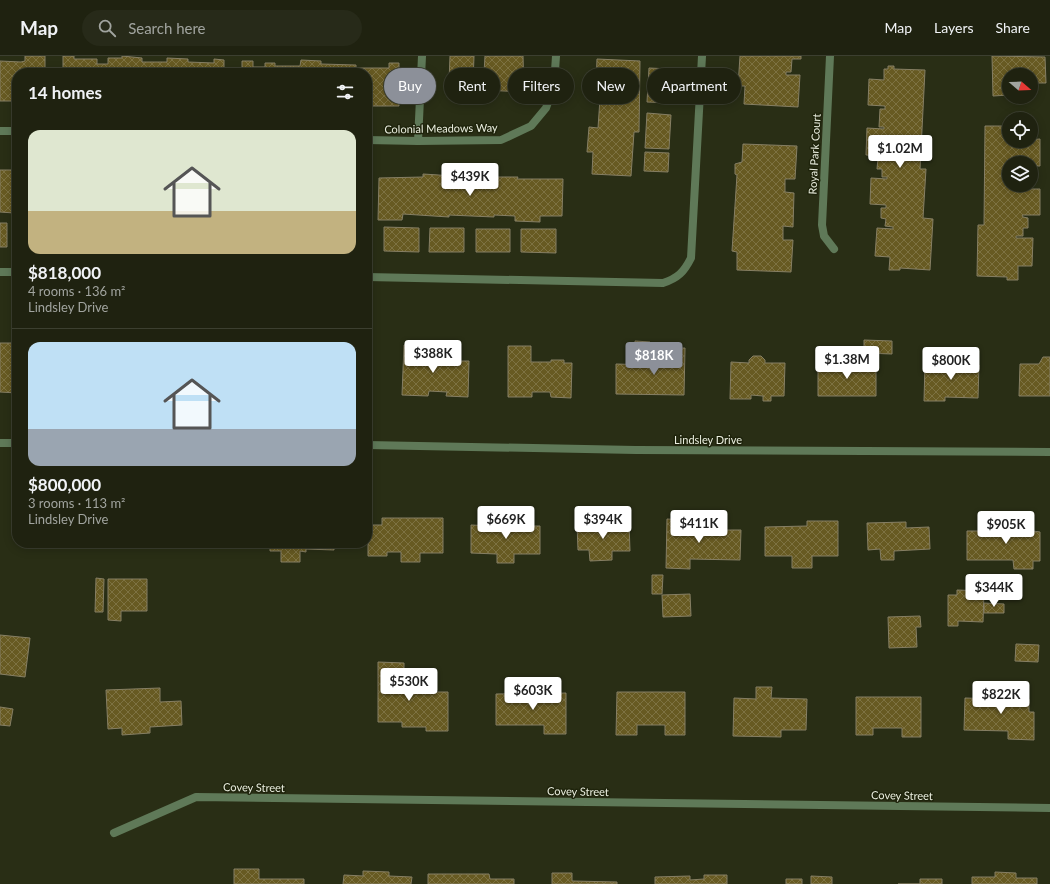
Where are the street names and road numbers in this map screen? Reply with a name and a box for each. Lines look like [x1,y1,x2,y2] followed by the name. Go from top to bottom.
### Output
[805,113,823,195] street label: Royal Park Court
[384,121,498,135] street label: Colonial Meadows Way
[674,433,742,446] street label: Lindsley Drive
[223,780,285,794] street label: Covey Street
[547,784,609,798] street label: Covey Street
[871,788,933,802] street label: Covey Street

